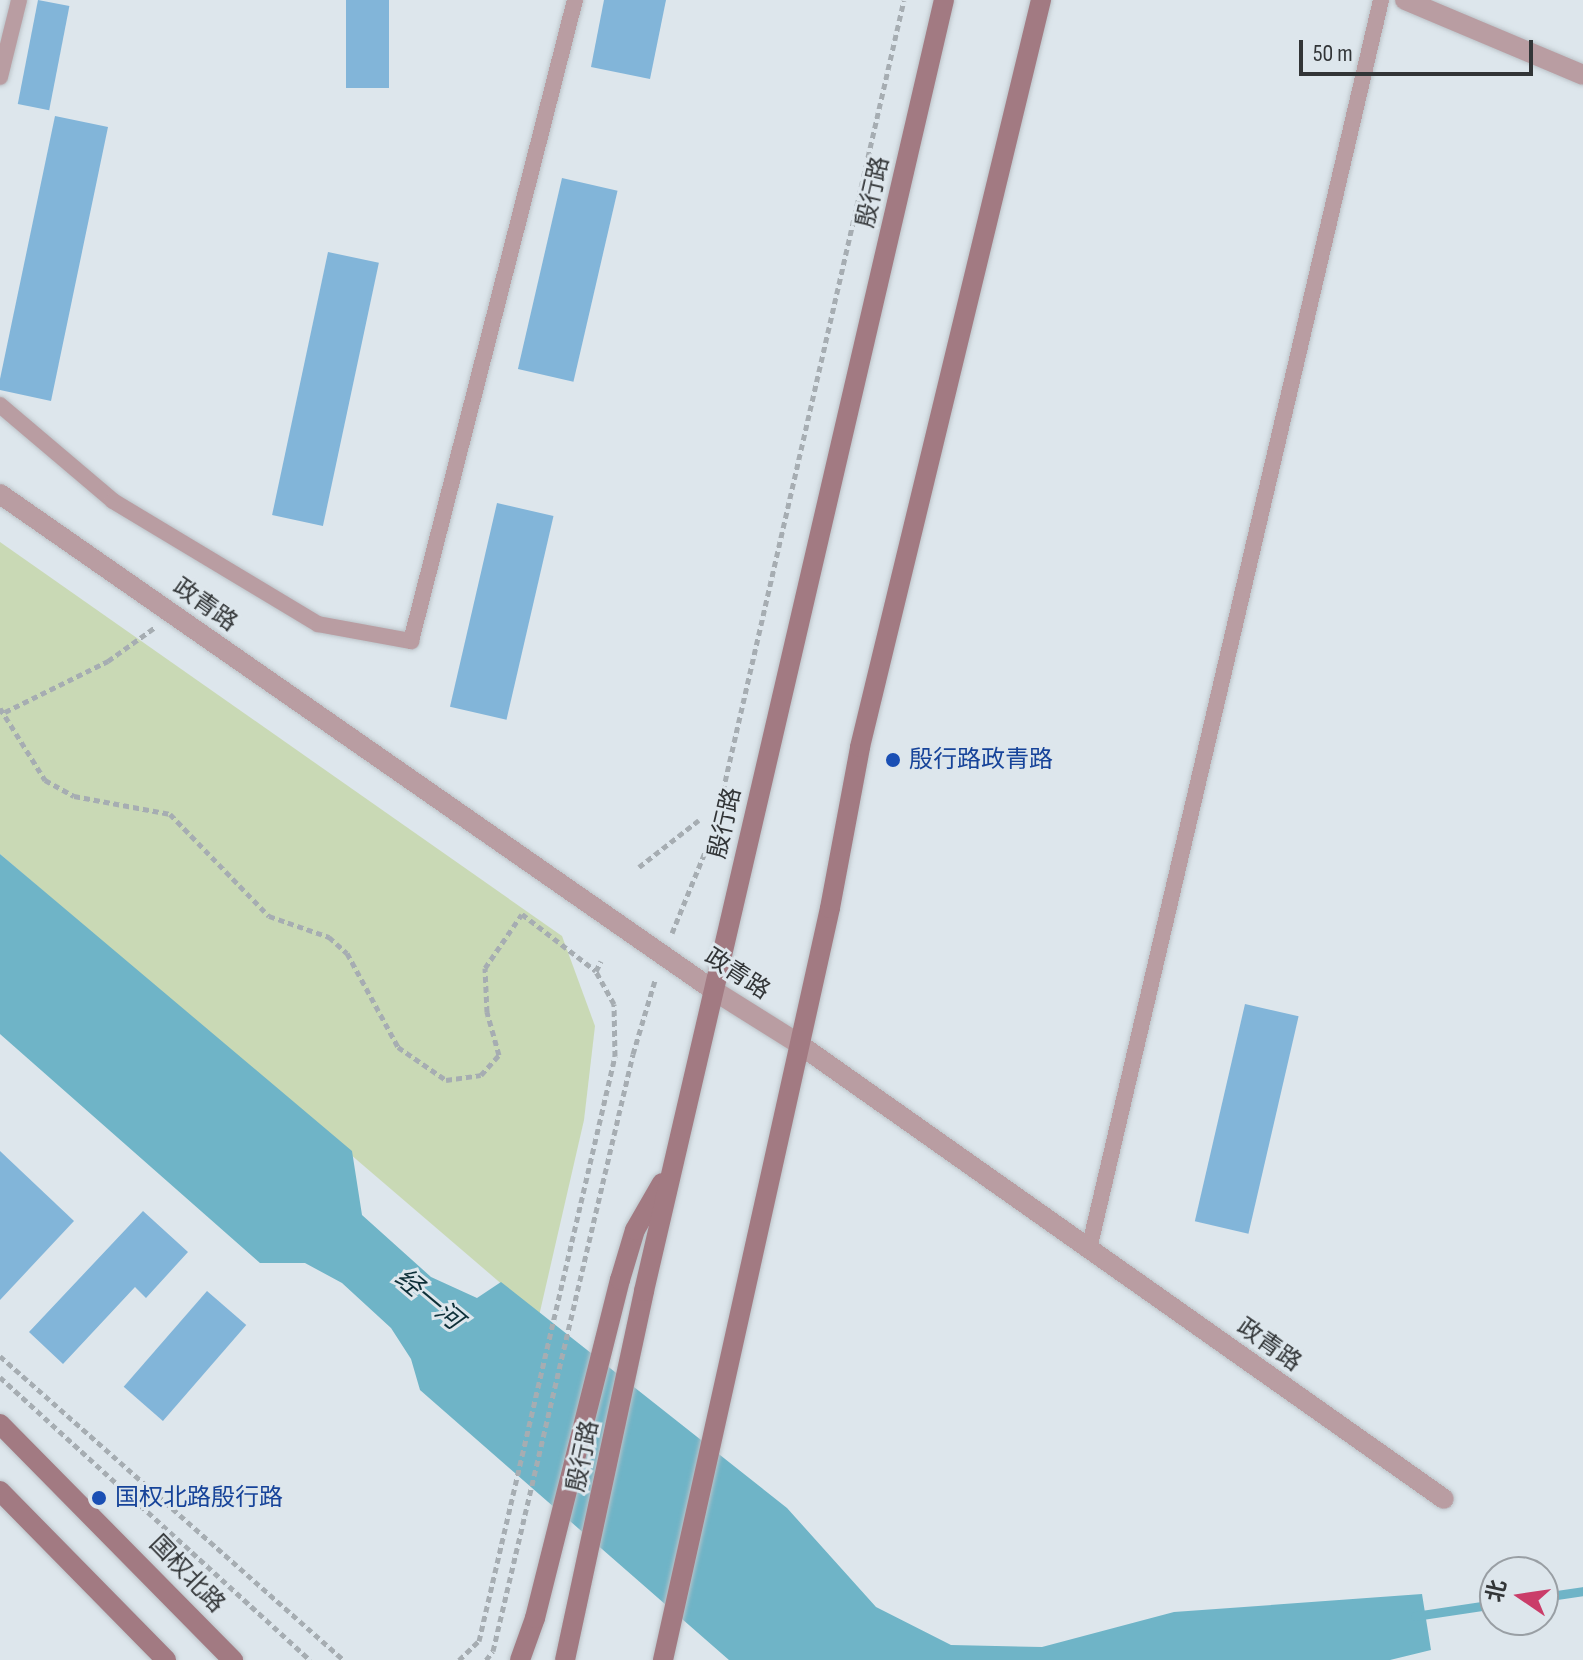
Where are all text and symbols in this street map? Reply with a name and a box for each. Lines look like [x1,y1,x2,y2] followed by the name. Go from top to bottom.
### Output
[1303,24,1537,74] scale bar
[1313,39,1353,68] text: 50 m
[851,154,895,230] street label: 殷行路
[167,573,243,637] street label: 政青路
[909,746,1053,774] place label: 殷行路政青路
[884,751,902,769] marker: 殷行路政青路
[703,785,747,861] street label: 殷行路
[699,942,775,1006] street label: 政青路
[388,1263,468,1337] water label: 经一河
[1231,1313,1307,1377] street label: 政青路
[561,1418,605,1494] street label: 殷行路
[115,1484,283,1512] place label: 国权北路殷行路
[90,1489,108,1507] marker: 国权北路殷行路
[143,1529,231,1619] street label: 国权北路
[1479,1556,1559,1636] north arrow
[1481,1577,1513,1605] text: 北

